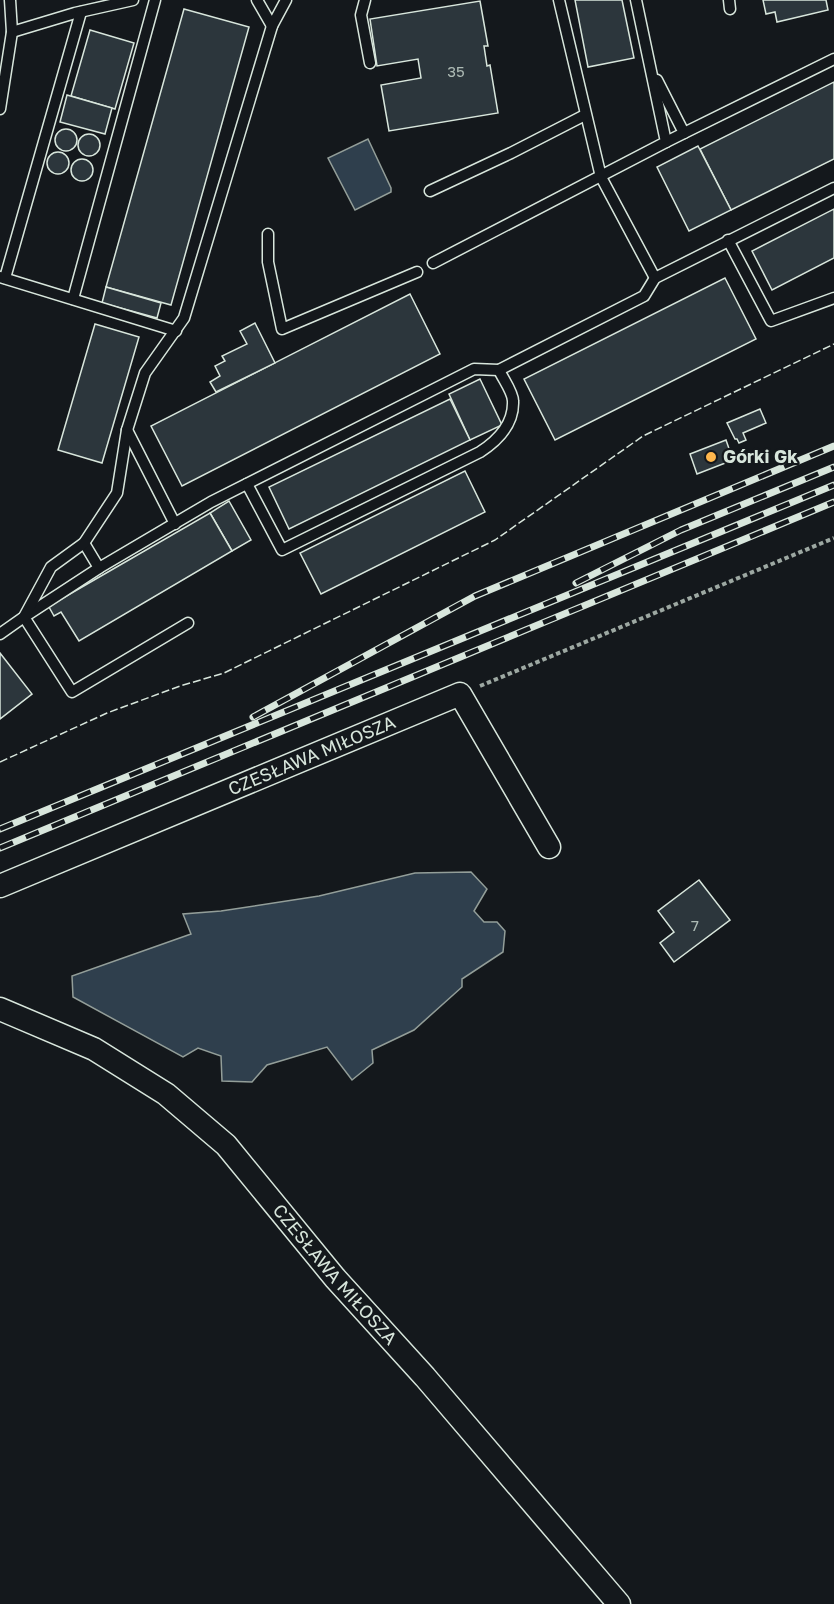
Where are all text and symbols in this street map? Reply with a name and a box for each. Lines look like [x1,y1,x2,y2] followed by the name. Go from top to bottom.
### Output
[447,62,465,80] house number: 35
[723,445,798,467] place label: Górki Gk
[704,450,718,464] marker: Górki Gk
[225,710,398,800] street label: CZESŁAWA MIŁOSZA
[691,916,699,934] house number: 7
[269,1199,402,1349] street label: CZESŁAWA MIŁOSZA

